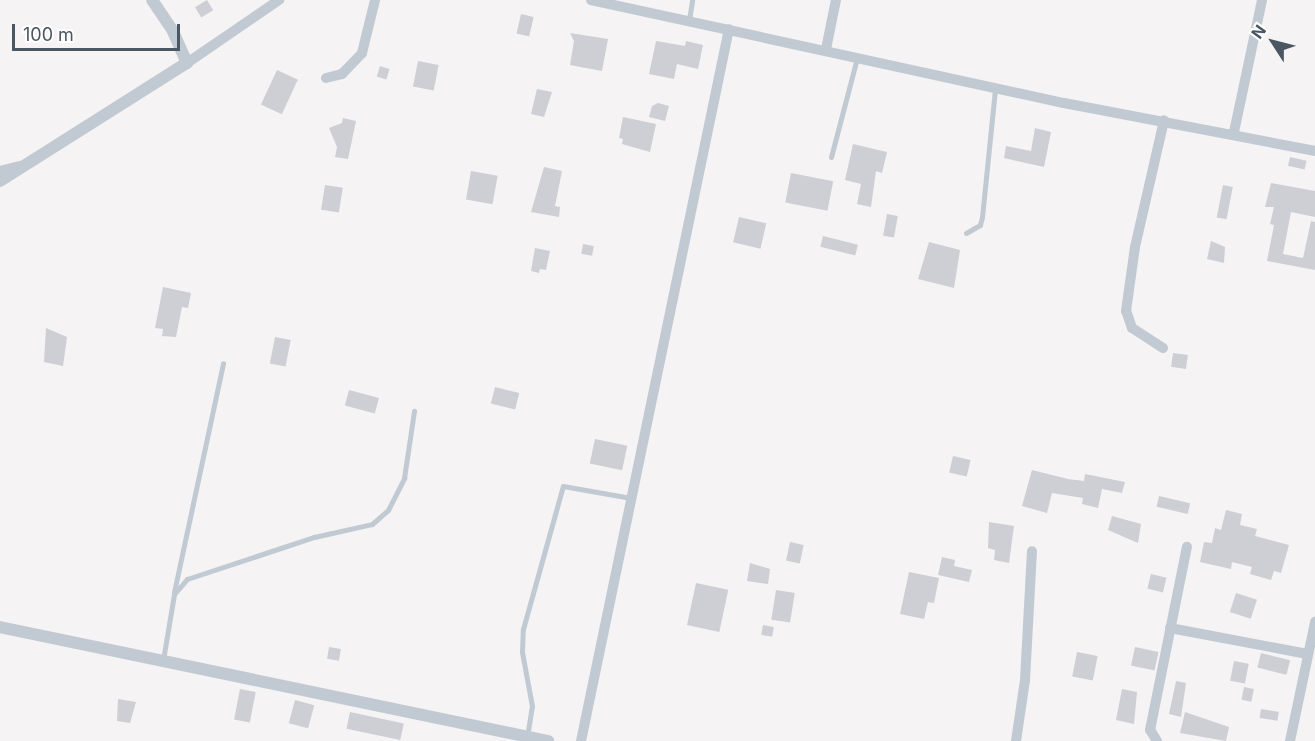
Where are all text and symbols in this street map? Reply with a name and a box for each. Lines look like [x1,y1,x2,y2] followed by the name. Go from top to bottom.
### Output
[15,12,183,50] scale bar
[1243,12,1303,72] north arrow
[1247,21,1270,42] text: N
[23,24,74,45] text: 100 m

